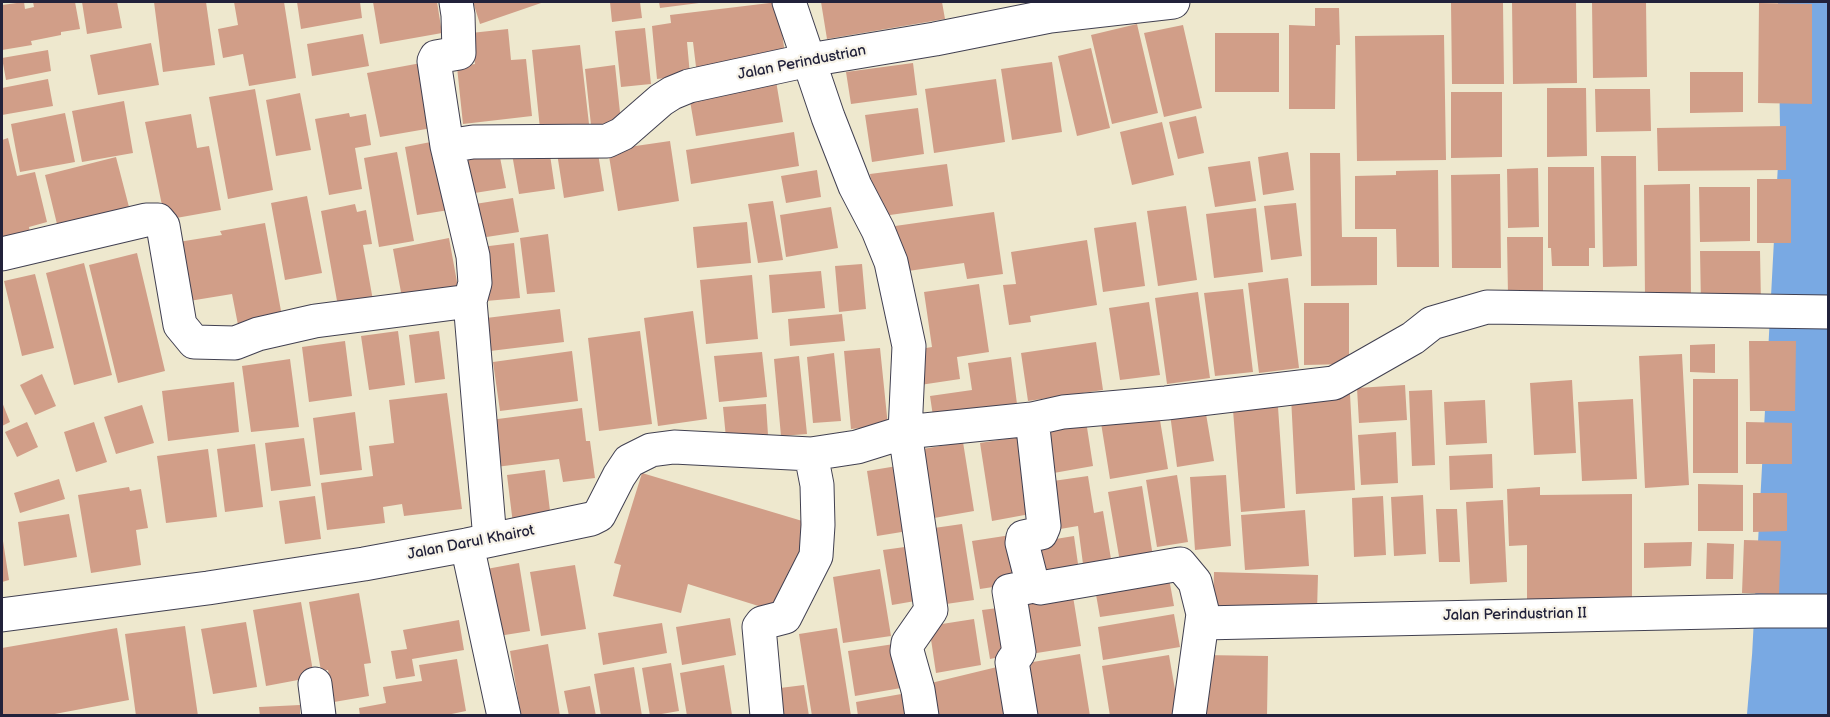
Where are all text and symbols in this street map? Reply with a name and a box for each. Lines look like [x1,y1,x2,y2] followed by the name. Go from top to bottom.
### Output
[736,42,868,84] street label: Jalan Perindustrian
[406,522,536,564] street label: Jalan Darul Khairot
[1443,605,1587,625] street label: Jalan Perindustrian II

